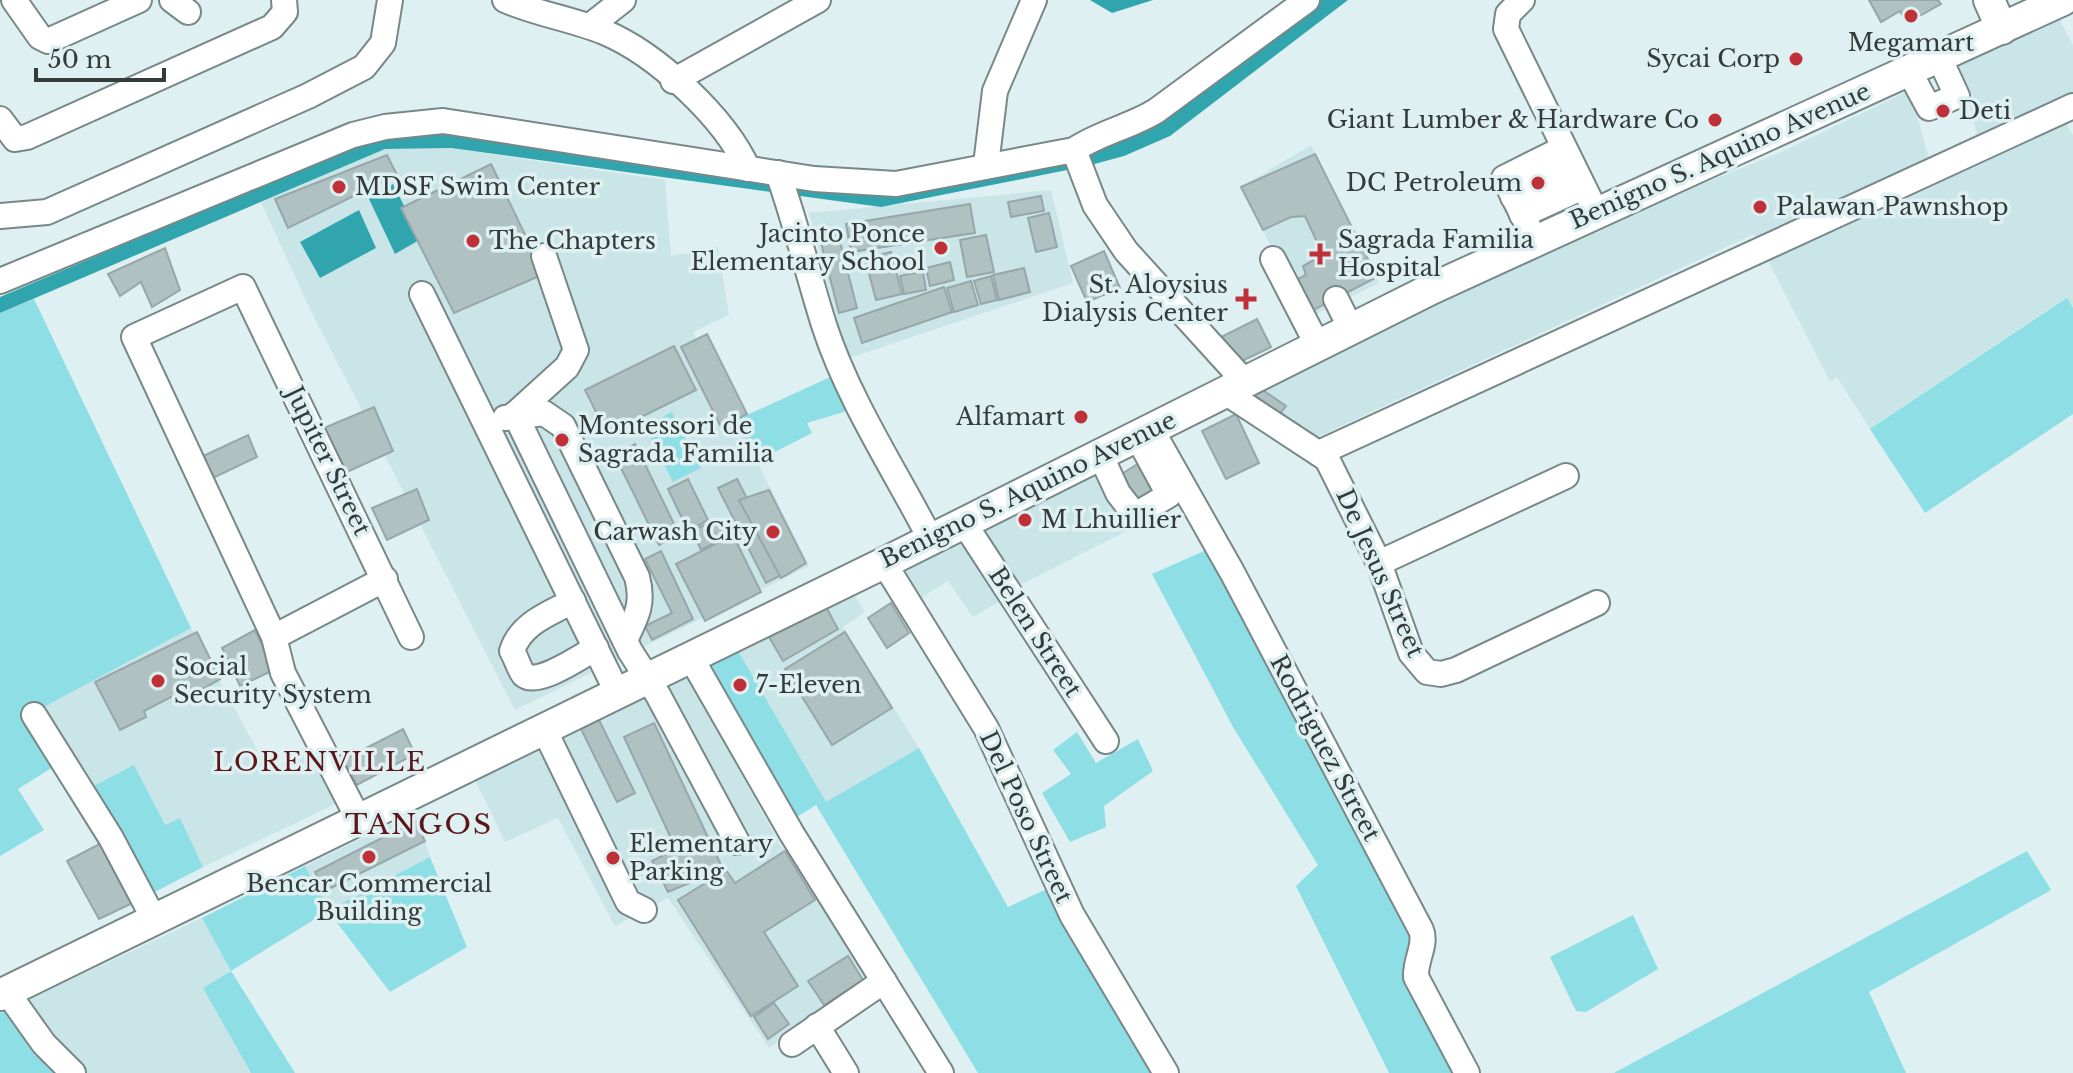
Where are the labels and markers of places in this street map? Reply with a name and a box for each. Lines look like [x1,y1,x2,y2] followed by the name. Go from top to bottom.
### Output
[1902,7,1920,25] marker: Megamart
[1848,28,1974,57] place label: Megamart
[1646,44,1780,73] place label: Sycai Corp
[1787,50,1805,68] marker: Sycai Corp
[1959,96,2011,125] place label: Deti
[1934,102,1952,120] marker: Deti
[1327,105,1699,134] place label: Giant Lumber & Hardware Co
[1706,111,1724,129] marker: Giant Lumber & Hardware Co
[1346,168,1522,197] place label: DC Petroleum
[355,172,601,201] place label: MDSF Swim Center
[1529,174,1547,192] marker: DC Petroleum
[330,178,348,196] marker: MDSF Swim Center
[1776,192,2008,221] place label: Palawan Pawnshop
[1751,198,1769,216] marker: Palawan Pawnshop
[691,219,925,276] place label: Jacinto Ponce Elementary School
[1338,225,1534,282] place label: Sagrada Familia Hospital
[489,226,656,255] place label: The Chapters
[464,232,482,250] marker: The Chapters
[932,239,950,257] marker: Jacinto Ponce Elementary School
[1309,243,1331,265] marker: Sagrada Familia Hospital
[1042,270,1229,327] place label: St. Aloysius Dialysis Center
[1235,288,1257,310] marker: St. Aloysius Dialysis Center
[955,402,1065,431] place label: Alfamart
[1072,408,1090,426] marker: Alfamart
[578,411,774,468] place label: Montessori de Sagrada Familia
[553,431,571,449] marker: Montessori de Sagrada Familia
[1041,505,1182,534] place label: M Lhuillier
[1016,511,1034,529] marker: M Lhuillier
[593,517,758,546] place label: Carwash City
[764,523,782,541] marker: Carwash City
[174,652,372,709] place label: Social Security System
[756,670,862,699] place label: 7-Eleven
[149,672,167,690] marker: Social Security System
[731,676,749,694] marker: 7-Eleven
[629,829,774,886] place label: Elementary Parking
[360,848,378,866] marker: Bencar Commercial Building
[604,849,622,867] marker: Elementary Parking
[246,869,492,926] place label: Bencar Commercial Building

